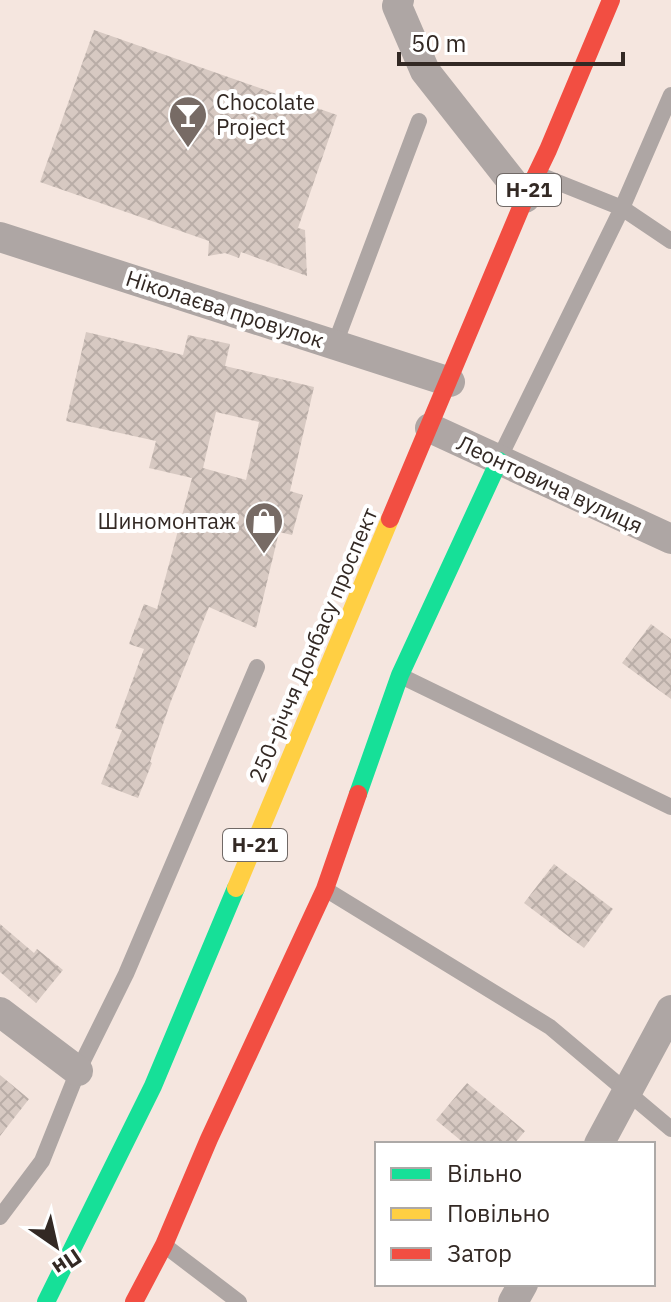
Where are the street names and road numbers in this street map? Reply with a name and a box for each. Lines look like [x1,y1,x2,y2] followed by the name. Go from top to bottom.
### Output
[497,174,561,206] road number: Н-21
[122,263,328,354] street label: Ніколаєва провулок
[453,428,648,539] street label: Леонтовича вулиця
[241,503,384,787] street label: 250-річчя Донбасу проспект
[223,829,287,861] road number: Н-21

